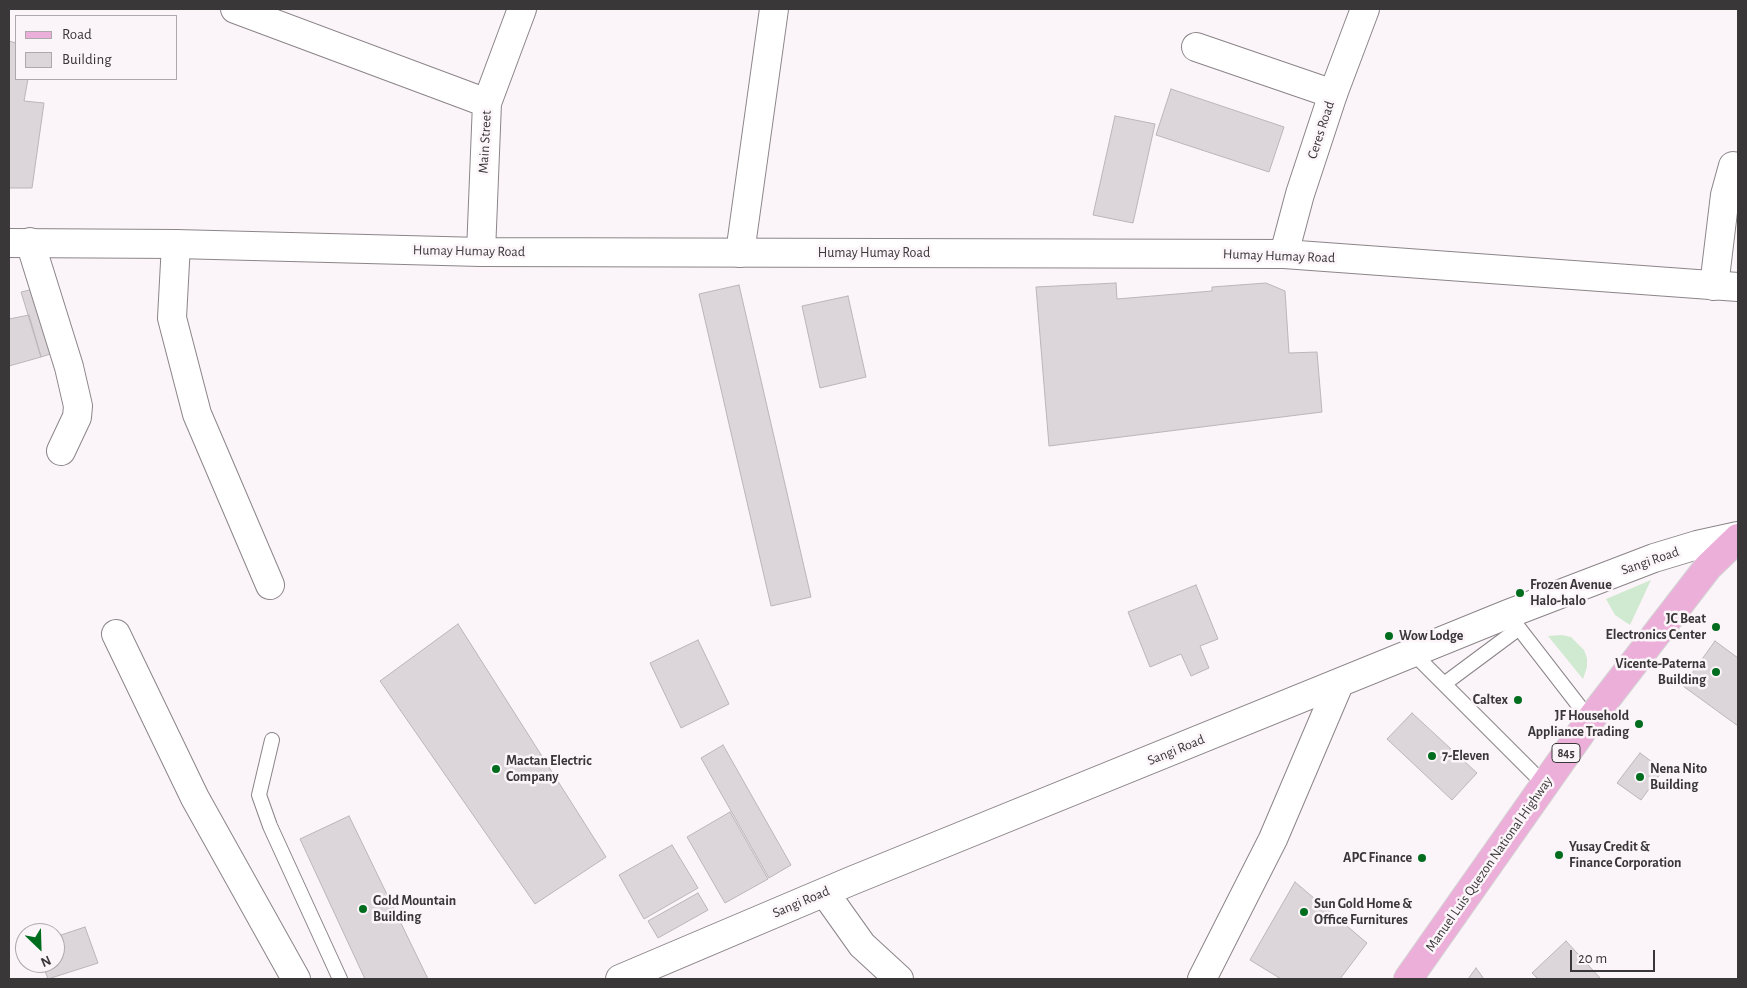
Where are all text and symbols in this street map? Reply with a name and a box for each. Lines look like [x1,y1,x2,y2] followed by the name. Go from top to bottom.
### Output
[15,15,178,80] legend
[62,27,92,42] text: Road
[62,52,112,67] text: Building
[1304,99,1338,161] street label: Ceres Road
[475,110,495,174] street label: Main Street
[413,242,525,260] street label: Humay Humay Road
[818,245,930,261] street label: Humay Humay Road
[1223,246,1335,266] street label: Humay Humay Road
[1619,543,1681,579] street label: Sangi Road
[1530,577,1612,610] place label: Frozen Avenue Halo-halo
[1514,587,1526,599] marker: Frozen Avenue Halo-halo
[1606,611,1706,644] place label: JC Beat Electronics Center
[1710,621,1722,633] marker: JC Beat Electronics Center
[1399,628,1463,644] place label: Wow Lodge
[1383,630,1395,642] marker: Wow Lodge
[1615,656,1706,689] place label: Vicente-Paterna Building
[1710,666,1722,678] marker: Vicente-Paterna Building
[1473,692,1508,708] place label: Caltex
[1512,694,1524,706] marker: Caltex
[1528,708,1629,740] place label: JF Household Appliance Trading
[1633,718,1645,730] marker: JF Household Appliance Trading
[1145,731,1207,769] street label: Sangi Road
[1552,744,1580,762] road number: 845
[1442,748,1490,764] place label: 7-Eleven
[1426,750,1438,762] marker: 7-Eleven
[506,753,592,786] place label: Mactan Electric Company
[1650,761,1707,794] place label: Nena Nito Building
[490,763,502,775] marker: Mactan Electric Company
[1634,771,1646,783] marker: Nena Nito Building
[1422,773,1556,955] street label: Manuel Luis Quezon National Highway
[1569,839,1682,872] place label: Yusay Credit & Finance Corporation
[1553,849,1565,861] marker: Yusay Credit & Finance Corporation
[1343,850,1412,866] place label: APC Finance
[1416,852,1428,864] marker: APC Finance
[770,882,832,922] street label: Sangi Road
[373,893,456,926] place label: Gold Mountain Building
[1314,896,1412,929] place label: Sun Gold Home & Office Furnitures
[357,903,369,915] marker: Gold Mountain Building
[1298,906,1310,918] marker: Sun Gold Home & Office Furnitures
[15,923,65,973] north arrow
[1572,940,1657,972] scale bar
[1578,951,1607,966] text: 20 m
[38,952,53,969] text: N

